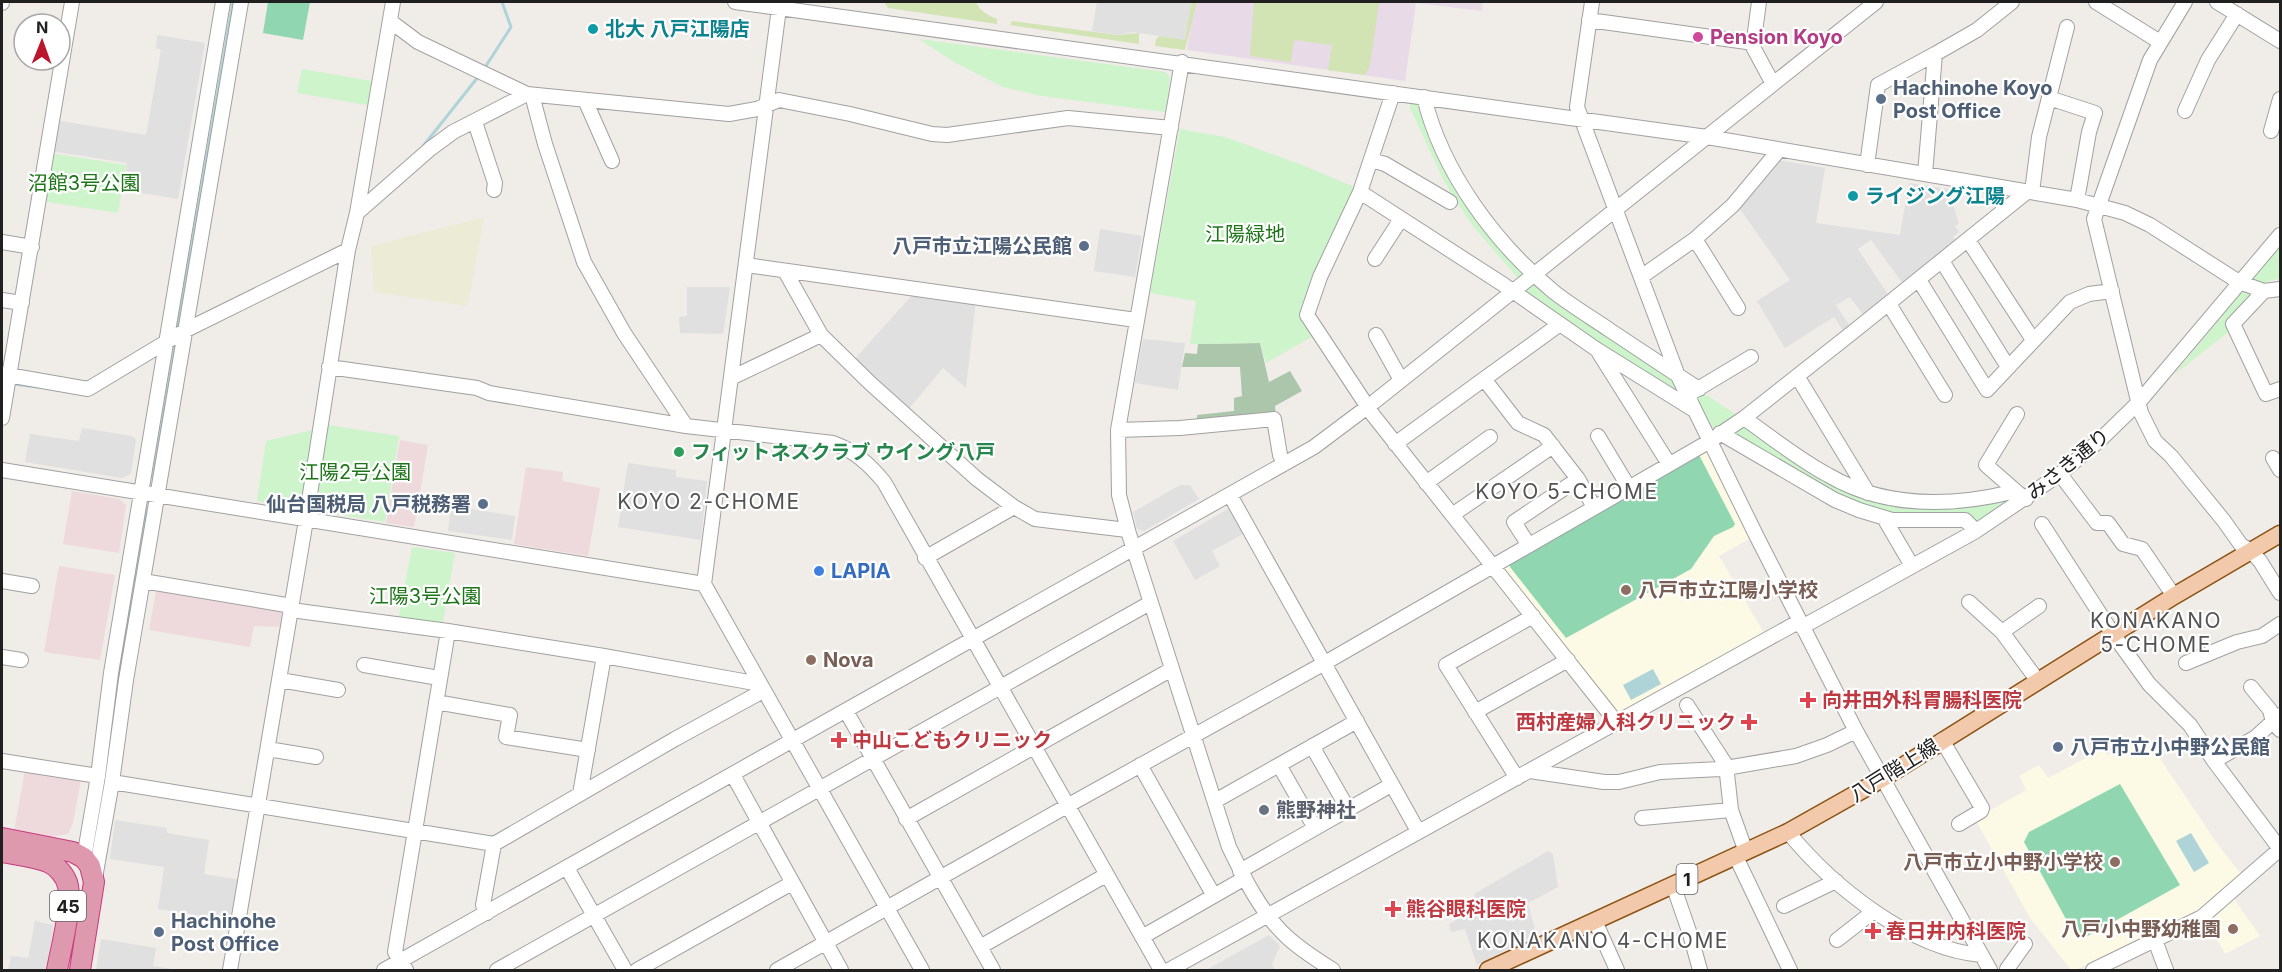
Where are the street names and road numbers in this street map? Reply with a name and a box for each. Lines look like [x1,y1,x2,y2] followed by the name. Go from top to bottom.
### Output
[2022,423,2114,505] street label: みさき通り
[1845,733,1943,807] street label: 八戸階上線
[1676,864,1698,894] road number: 1
[50,891,86,921] road number: 45

